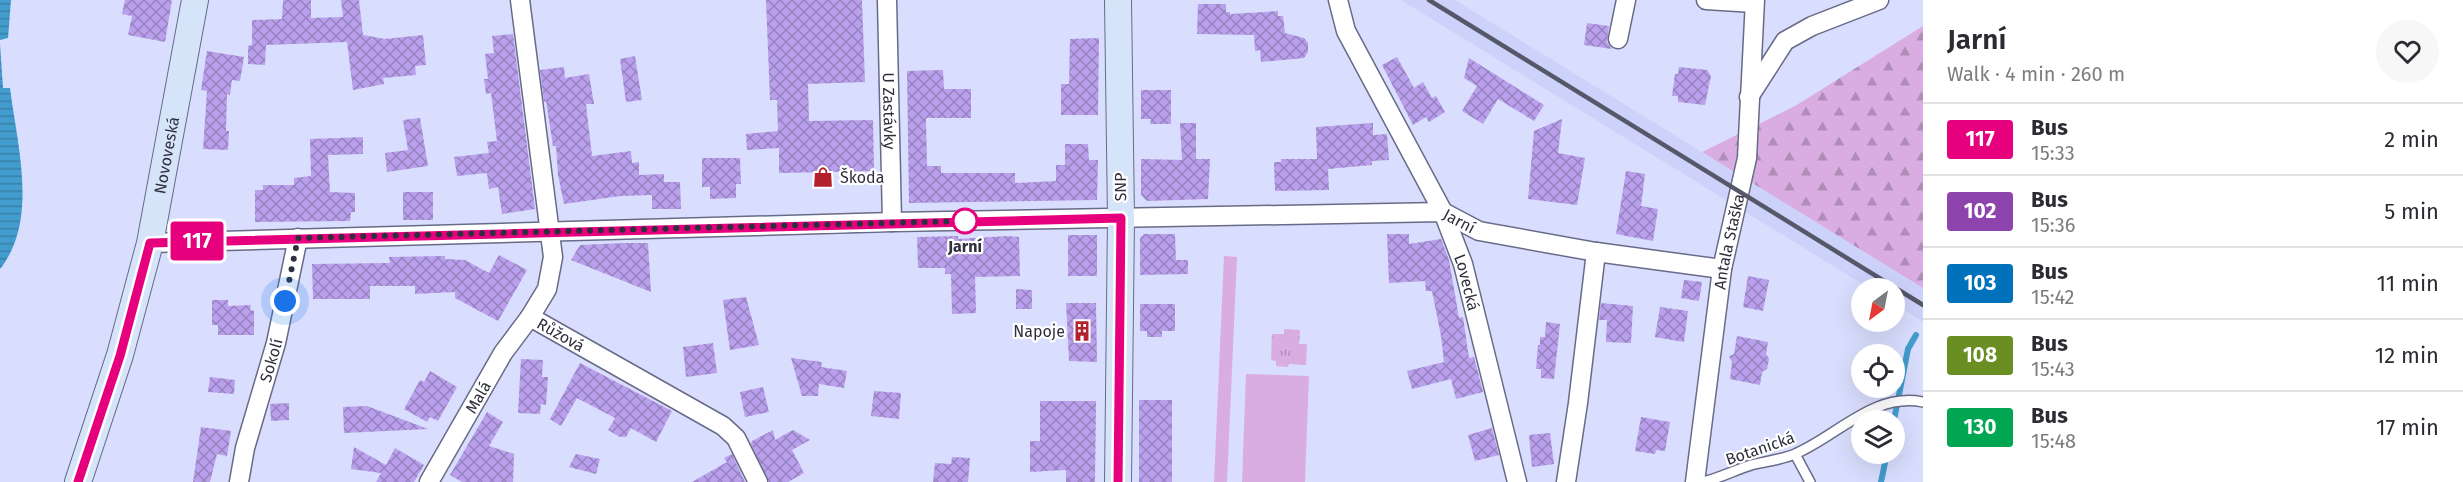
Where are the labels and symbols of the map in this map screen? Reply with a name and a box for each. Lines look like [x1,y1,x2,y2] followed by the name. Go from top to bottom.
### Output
[879,72,899,150] street label: U Zastávky
[150,115,183,195] street label: Novoveská
[811,165,835,189] shop icon: Škoda
[840,167,884,187] place label: Škoda
[1111,172,1130,202] street label: SNP
[1711,192,1749,291] street label: Antala Staška
[1440,205,1479,238] street label: Jarní
[952,208,978,234] marker: Jarní
[162,222,232,260] line badge: 117
[947,237,982,256] place label: Jarní
[1450,251,1483,313] street label: Lovecká
[1851,278,1905,332] north arrow
[270,286,300,316] your location
[534,314,588,356] street label: Růžová
[1070,319,1094,343] building icon: Napoje
[1013,322,1065,341] place label: Napoje
[256,336,287,385] street label: Sokolí
[461,378,495,417] street label: Malá
[1723,428,1797,469] street label: Botanická

